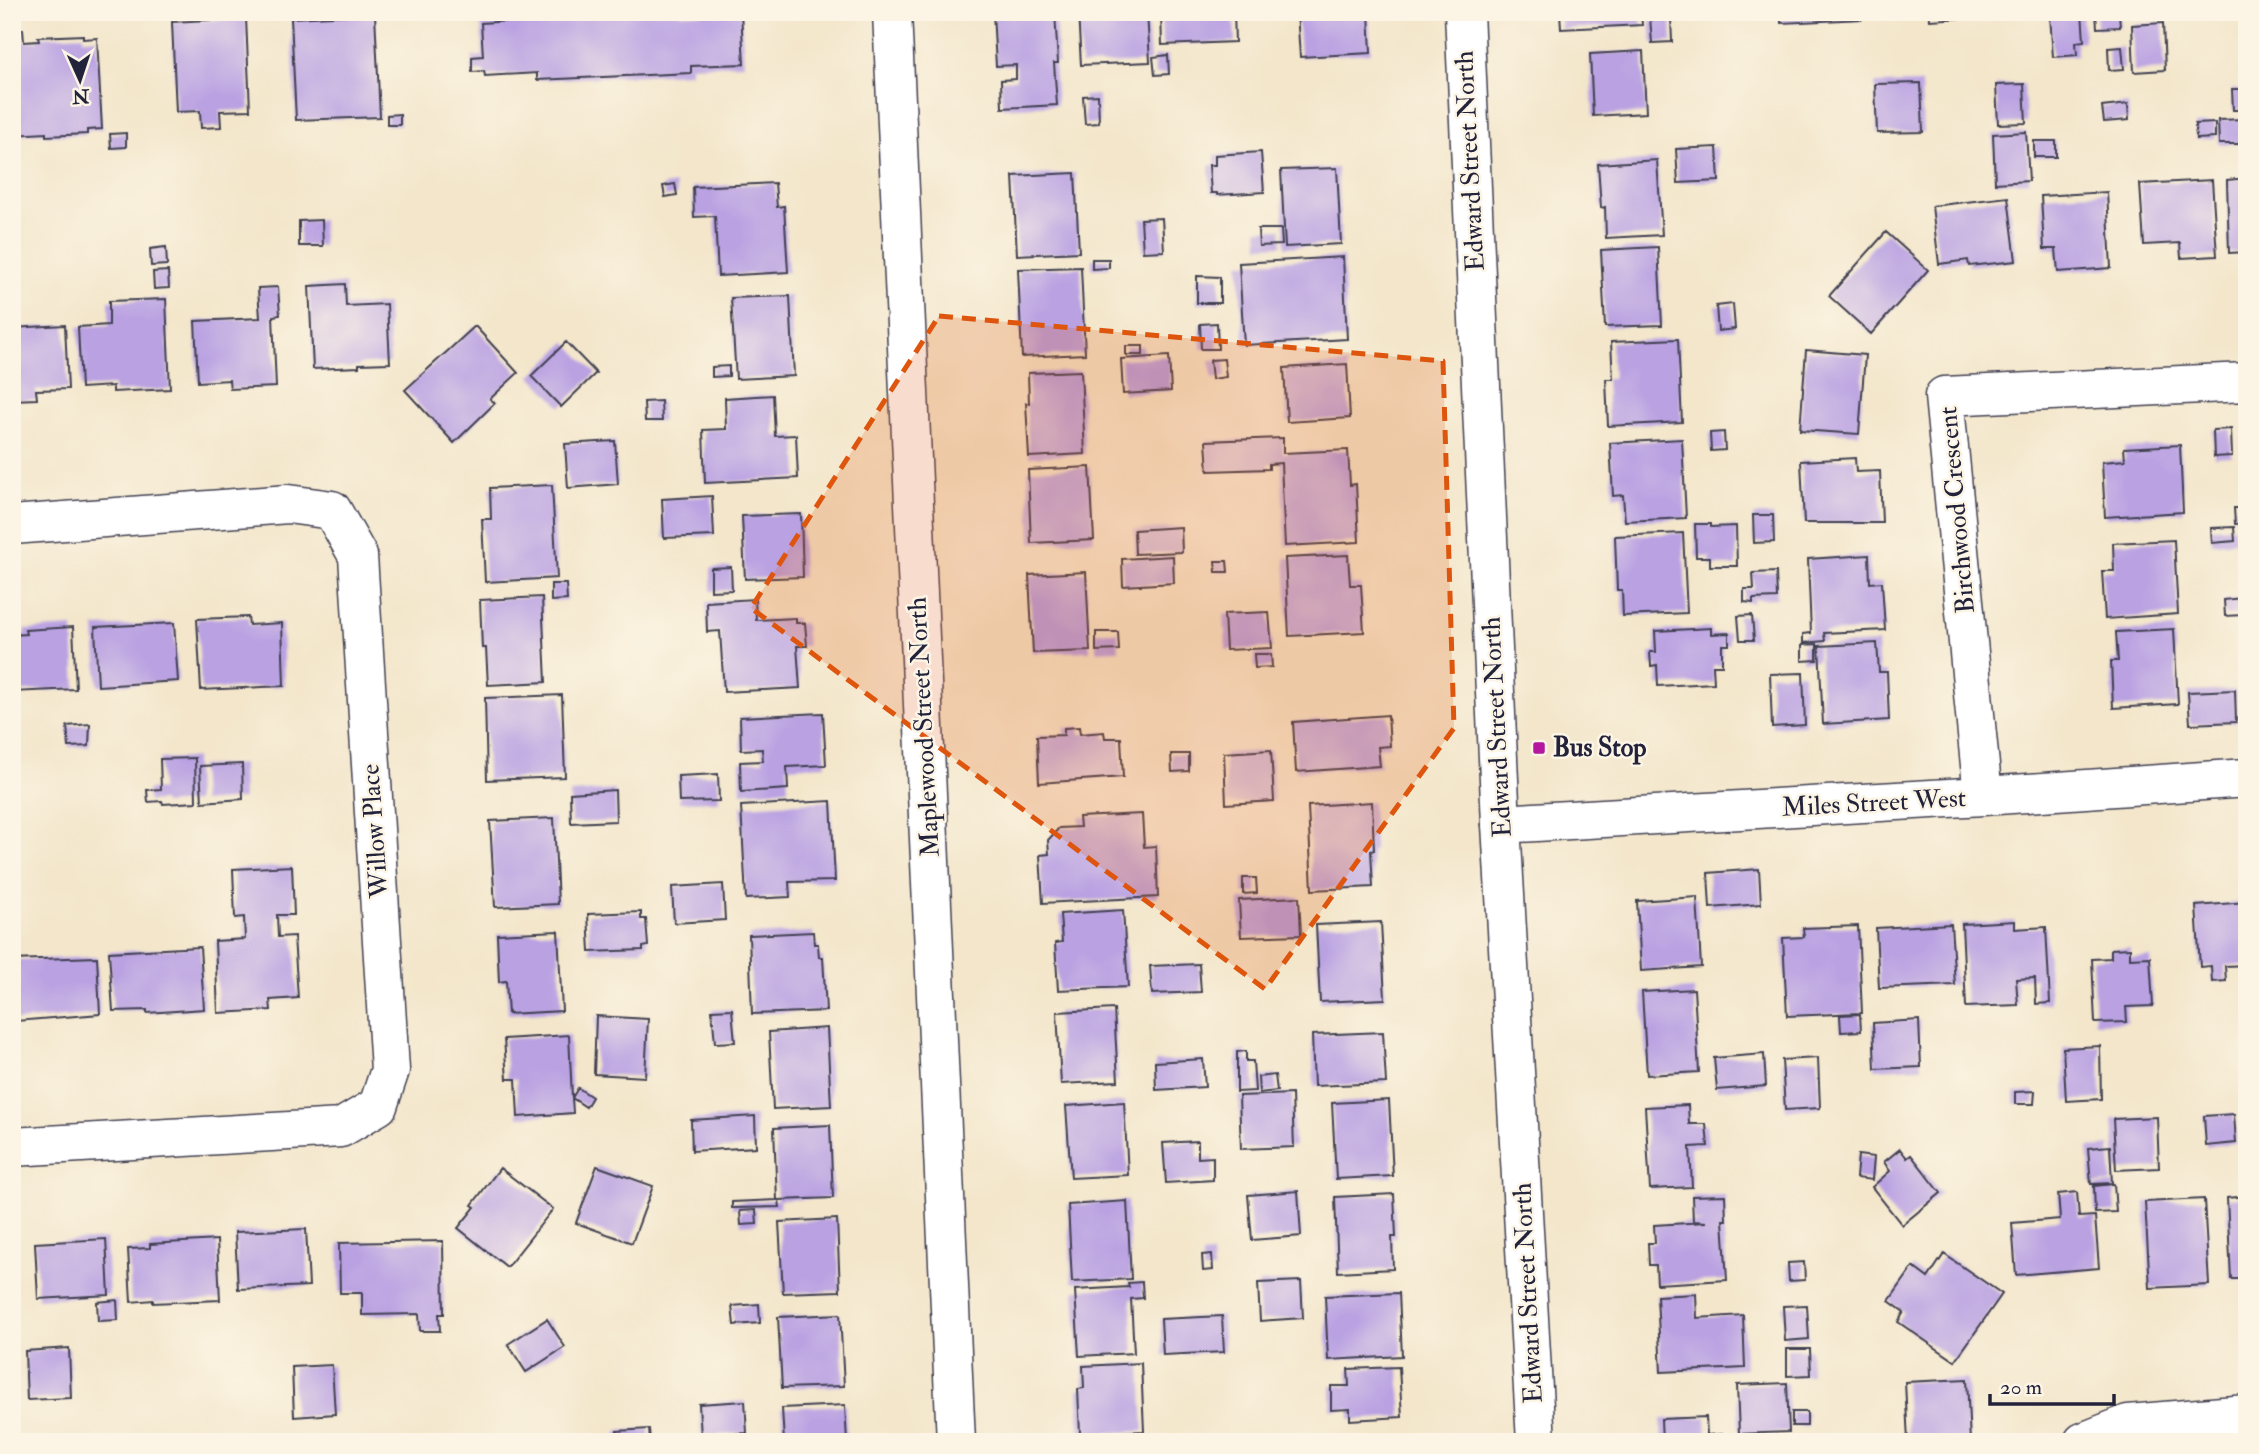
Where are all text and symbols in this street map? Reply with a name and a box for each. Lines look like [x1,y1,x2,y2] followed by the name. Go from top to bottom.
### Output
[46,46,116,116] north arrow
[1448,49,1492,272] street label: Edward Street North
[71,83,91,108] text: N
[1932,405,1982,615] street label: Birchwood Crescent
[901,596,948,858] street label: Maplewood Street North
[1475,615,1519,838] street label: Edward Street North
[1553,732,1646,765] place label: Bus Stop
[1531,740,1547,756] marker: Bus Stop
[354,763,396,900] street label: Willow Place
[1781,782,1967,824] street label: Miles Street West
[1506,1181,1550,1404] street label: Edward Street North
[1990,1363,2114,1407] scale bar
[2000,1374,2042,1401] text: 20 m

